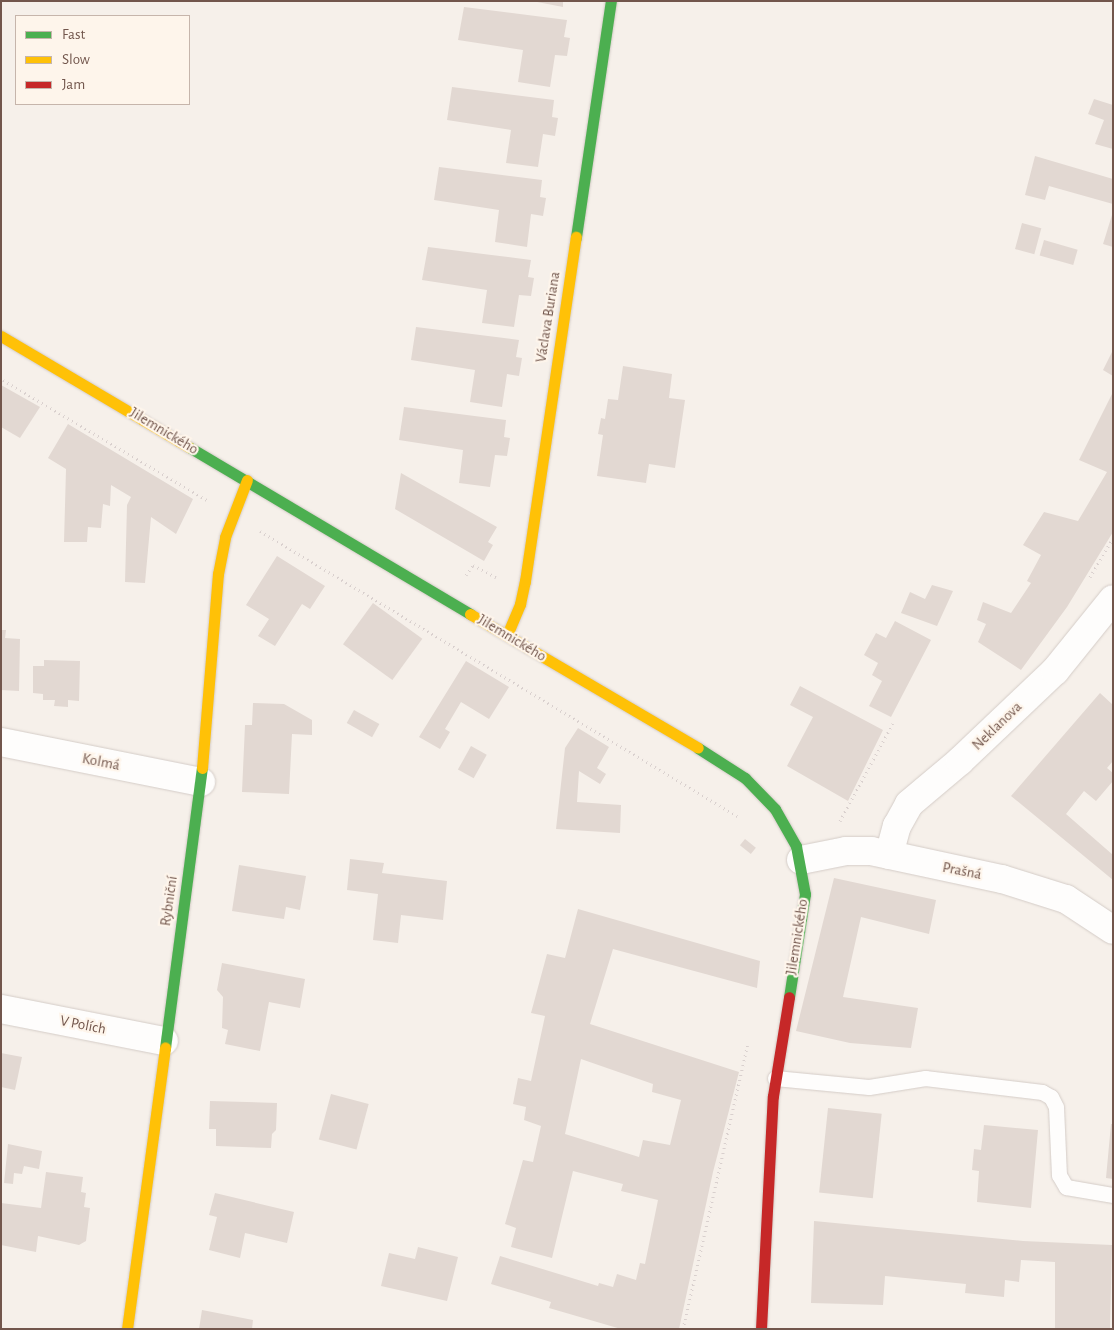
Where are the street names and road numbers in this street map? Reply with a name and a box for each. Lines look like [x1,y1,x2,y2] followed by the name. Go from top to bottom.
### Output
[532,270,564,364] street label: Václava Buriana
[127,404,201,458] street label: Jilemnického
[475,611,549,665] street label: Jilemnického
[968,698,1026,754] street label: Neklanova
[81,750,121,774] street label: Kolmá
[941,858,983,884] street label: Prašná
[157,875,181,927] street label: Rybniční
[782,898,812,976] street label: Jilemnického
[59,1012,107,1038] street label: V Polích

